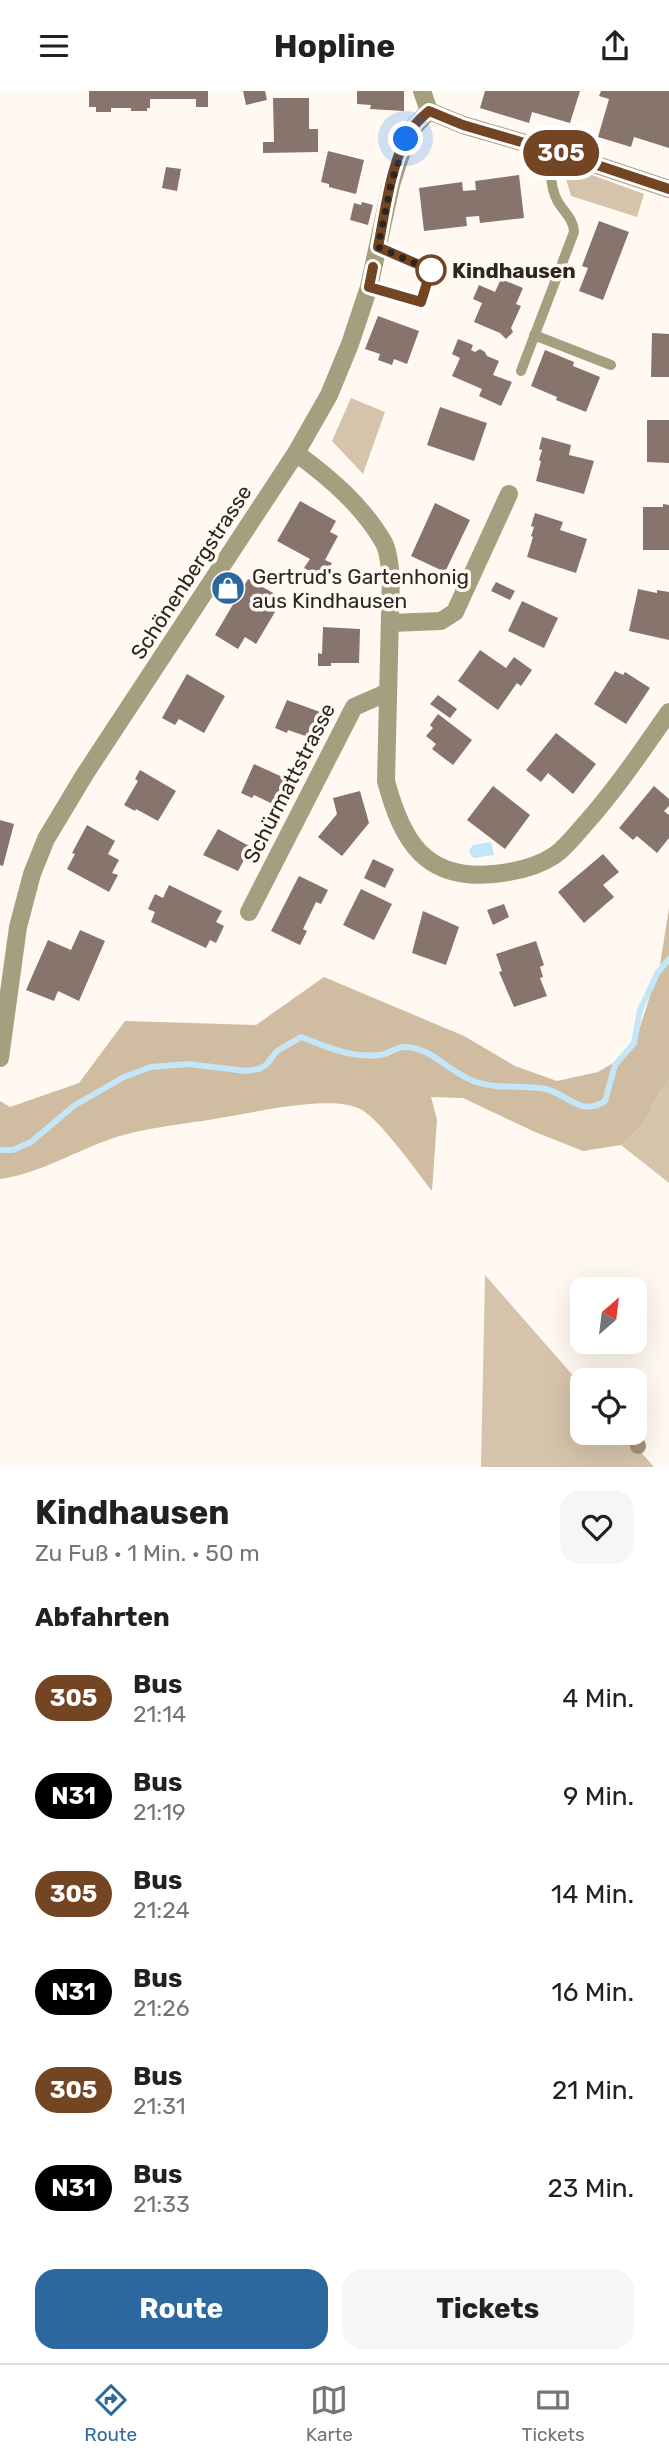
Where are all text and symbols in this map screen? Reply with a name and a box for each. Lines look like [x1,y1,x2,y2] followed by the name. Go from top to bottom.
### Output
[35,27,73,65] icon: menu
[274,27,395,65] text: Hopline
[596,27,634,65] icon: share
[388,121,423,156] your location
[521,130,601,176] line badge: 305
[537,139,585,167] text: 305
[416,255,446,285] marker: Kindhausen
[452,258,576,283] place label: Kindhausen
[125,480,257,664] street label: Schönenbergstrasse
[252,564,469,613] place label: Gertrud's Gartenhonig aus Kindhausen
[209,569,247,607] shop icon: Gertrud's Gartenhonig aus Kindhausen
[238,699,340,867] street label: Schürmattstrasse
[570,1277,648,1355] north arrow
[570,1277,647,1445] map controls
[570,1368,647,1445] button: locate
[560,1490,634,1564] button: heart
[35,1493,230,1532] text: Kindhausen
[35,1539,260,1567] text: Zu Fuß · 1 Min. · 50 m
[35,1602,170,1633] text: Abfahrten
[133,1669,182,1700] text: Bus
[562,1683,634,1714] text: 4 Min.
[50,1684,97,1712] text: 305
[133,1700,186,1728] text: 21:14
[133,1767,182,1798] text: Bus
[563,1781,634,1812] text: 9 Min.
[51,1782,96,1810] text: N31
[133,1798,186,1826] text: 21:19
[133,1865,182,1896] text: Bus
[551,1879,634,1910] text: 14 Min.
[50,1880,97,1908] text: 305
[133,1896,190,1924] text: 21:24
[133,1963,182,1994] text: Bus
[552,1977,634,2008] text: 16 Min.
[51,1978,96,2006] text: N31
[133,1994,190,2022] text: 21:26
[133,2061,182,2092] text: Bus
[552,2075,634,2106] text: 21 Min.
[50,2076,97,2104] text: 305
[133,2092,185,2120] text: 21:31
[133,2159,182,2190] text: Bus
[547,2173,634,2204] text: 23 Min.
[51,2174,96,2202] text: N31
[133,2190,190,2218] text: 21:33
[35,2269,328,2349] button: Route
[342,2269,634,2349] button: Tickets
[84,2381,137,2446] tab: Route
[306,2381,353,2446] tab: Karte
[522,2381,585,2446] tab: Tickets

